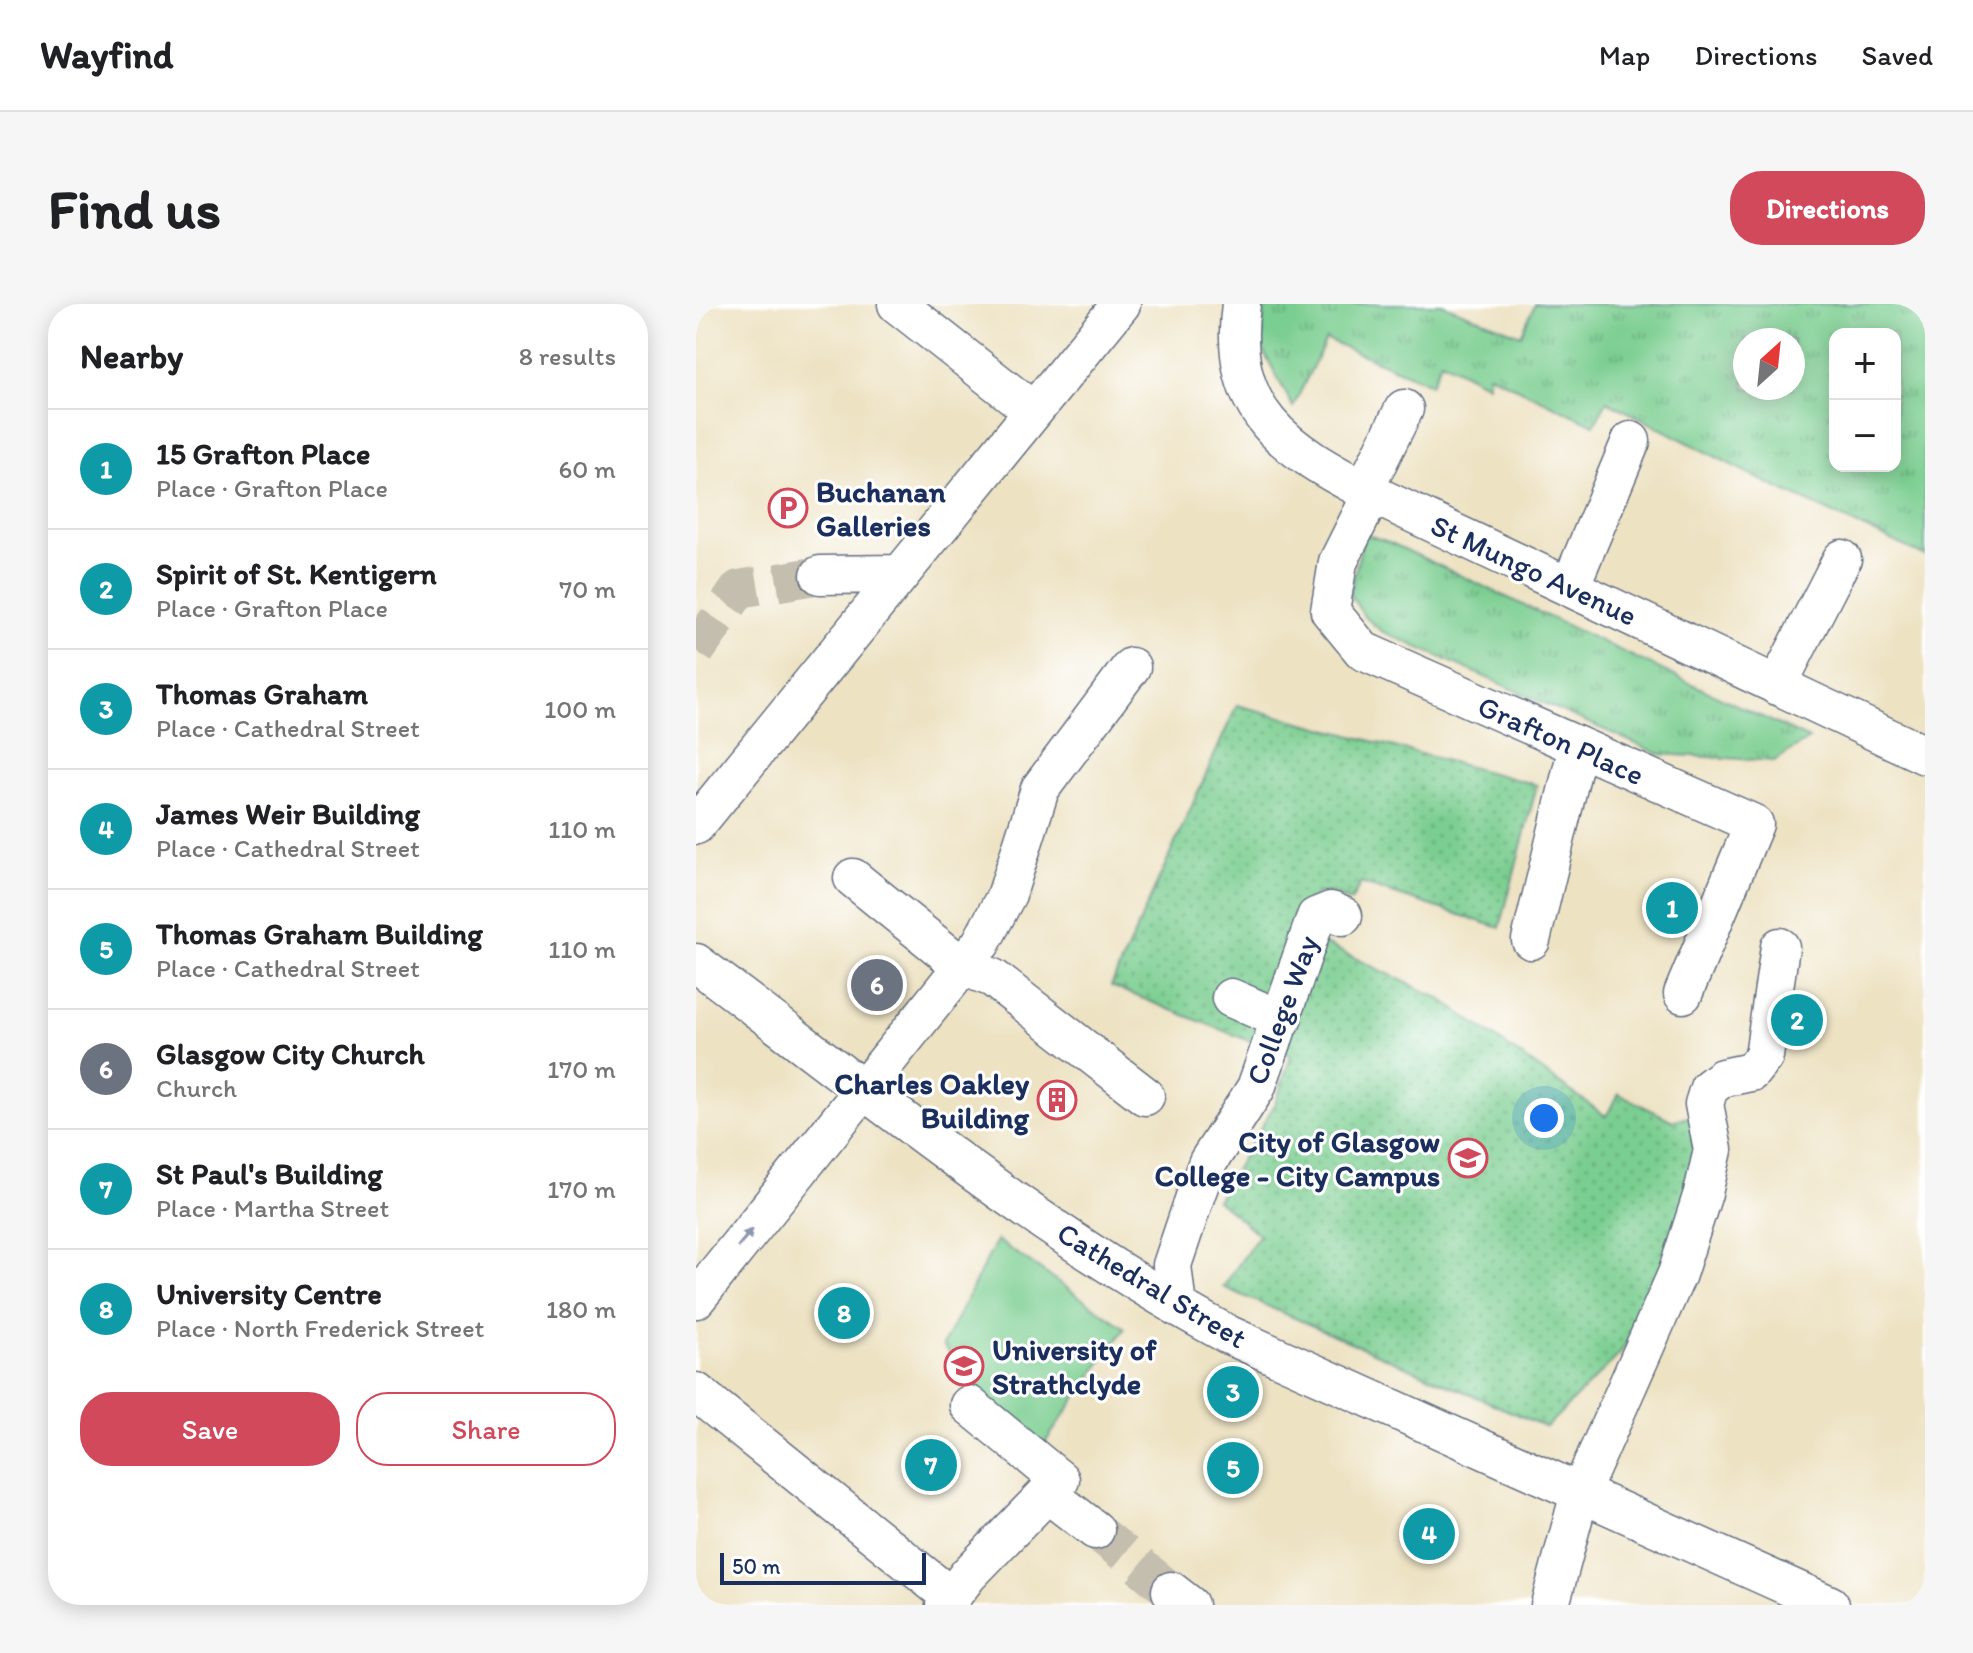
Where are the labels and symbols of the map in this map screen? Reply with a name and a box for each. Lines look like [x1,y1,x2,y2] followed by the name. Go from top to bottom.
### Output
[1733,328,1805,400] north arrow
[816,473,946,544] place label: Buchanan Galleries
[767,487,809,529] parking icon: Buchanan Galleries
[1425,506,1643,634] street label: St Mungo Avenue
[1472,687,1650,793] street label: Grafton Place
[1646,878,1698,938] pin: 1
[1238,930,1326,1090] street label: College Way
[851,955,903,1015] pin: 6
[1771,990,1823,1050] pin: 2
[834,1065,1030,1136] place label: Charles Oakley Building
[1036,1079,1078,1121] building icon: Charles Oakley Building
[1524,1098,1564,1138] your location
[1154,1123,1441,1194] place label: City of Glasgow College - City Campus
[1447,1137,1489,1179] school or university icon: City of Glasgow College - City Campus
[1051,1214,1253,1356] street label: Cathedral Street
[736,1228,753,1248] one-way arrow
[818,1283,870,1343] pin: 8
[992,1331,1157,1402] place label: University of Strathclyde
[943,1345,985,1387] school or university icon: University of Strathclyde
[1207,1362,1259,1422] pin: 3
[905,1435,957,1495] pin: 7
[1207,1438,1259,1498] pin: 5
[1403,1504,1455,1564] pin: 4
[720,1549,926,1585] scale bar

